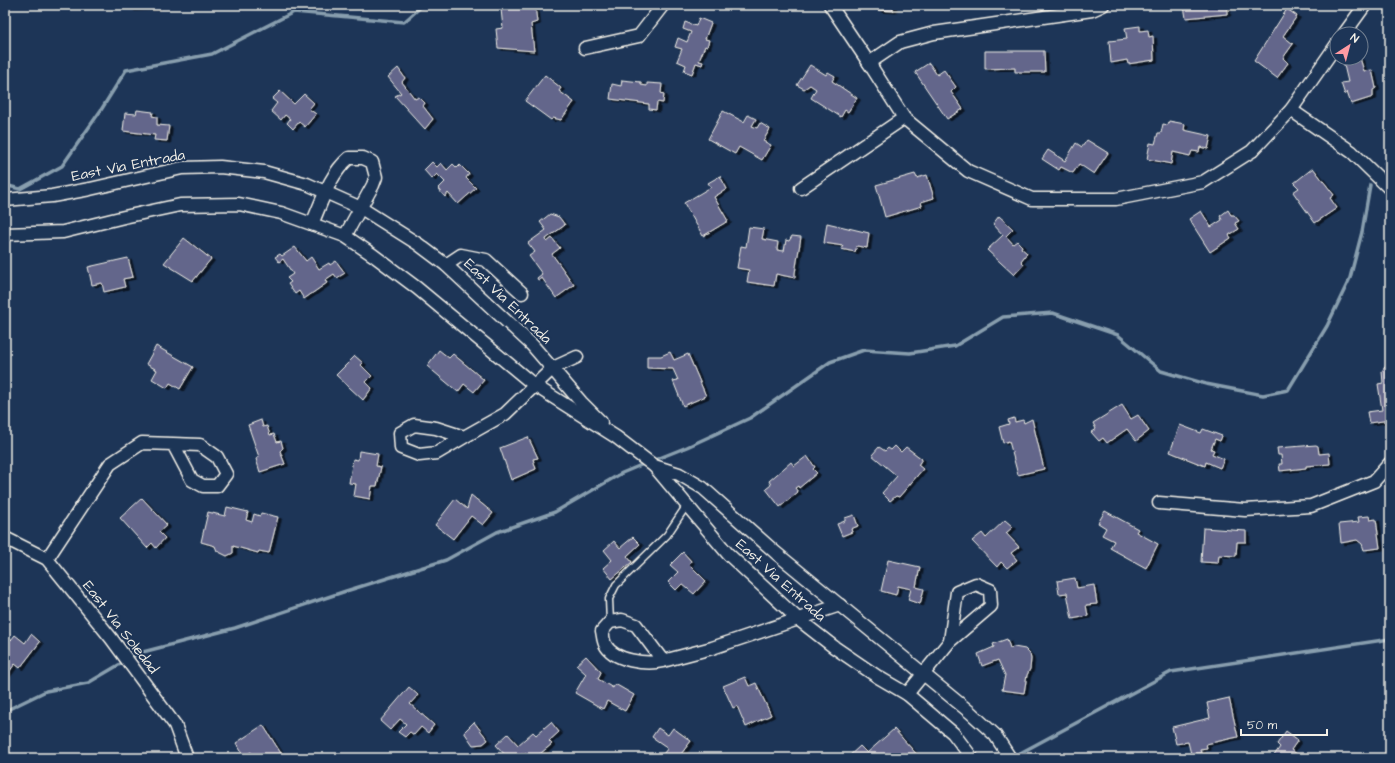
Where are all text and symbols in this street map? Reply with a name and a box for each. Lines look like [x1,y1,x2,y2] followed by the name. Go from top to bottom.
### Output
[1329,26,1369,66] north arrow
[1347,30,1362,46] text: N
[70,144,187,187] street label: East Via Entrada
[459,254,557,349] street label: East Via Entrada
[731,534,831,627] street label: East Via Entrada
[78,576,164,679] street label: East Via Soledad
[1241,711,1327,737] scale bar
[1247,717,1278,734] text: 50 m

